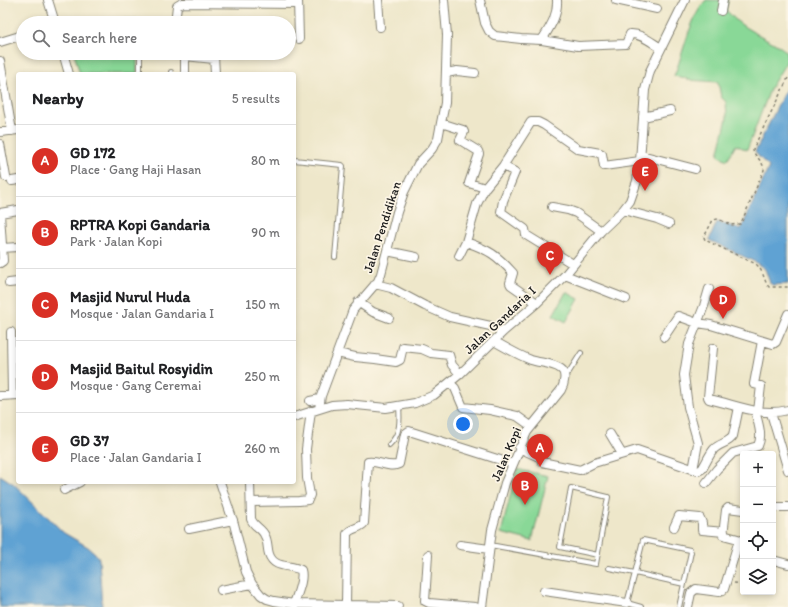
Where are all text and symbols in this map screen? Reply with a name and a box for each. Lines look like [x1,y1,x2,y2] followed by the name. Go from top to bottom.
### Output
[16,16,296,60] search box
[30,27,52,49] icon: search
[62,29,137,47] text: Search here
[32,88,84,108] text: Nearby
[232,91,280,106] text: 5 results
[70,144,116,162] text: GD 172
[41,153,49,168] text: A
[251,153,280,168] text: 80 m
[632,158,658,191] pin: E
[70,162,201,177] text: Place · Gang Haji Hasan
[360,179,404,275] street label: Jalan Pendidikan
[70,216,210,234] text: RPTRA Kopi Gandaria
[41,225,49,240] text: B
[251,225,280,240] text: 90 m
[70,234,162,249] text: Park · Jalan Kopi
[537,242,563,275] pin: C
[461,283,539,357] street label: Jalan Gandaria I
[710,286,736,319] pin: D
[70,288,190,306] text: Masjid Nurul Huda
[41,297,49,312] text: C
[245,297,280,312] text: 150 m
[70,306,214,321] text: Mosque · Jalan Gandaria I
[70,360,213,378] text: Masjid Baitul Rosyidin
[41,369,49,384] text: D
[244,369,280,384] text: 250 m
[70,378,201,393] text: Mosque · Gang Ceremai
[453,414,473,434] your location
[488,424,524,484] street label: Jalan Kopi
[70,432,109,450] text: GD 37
[527,434,553,467] pin: A
[41,441,49,456] text: E
[244,441,280,456] text: 260 m
[70,450,202,465] text: Place · Jalan Gandaria I
[740,451,776,595] map controls
[740,451,776,487] button: +
[512,472,538,505] pin: B
[740,487,776,523] button: −
[740,523,776,559] button: locate
[740,559,776,595] button: layers

